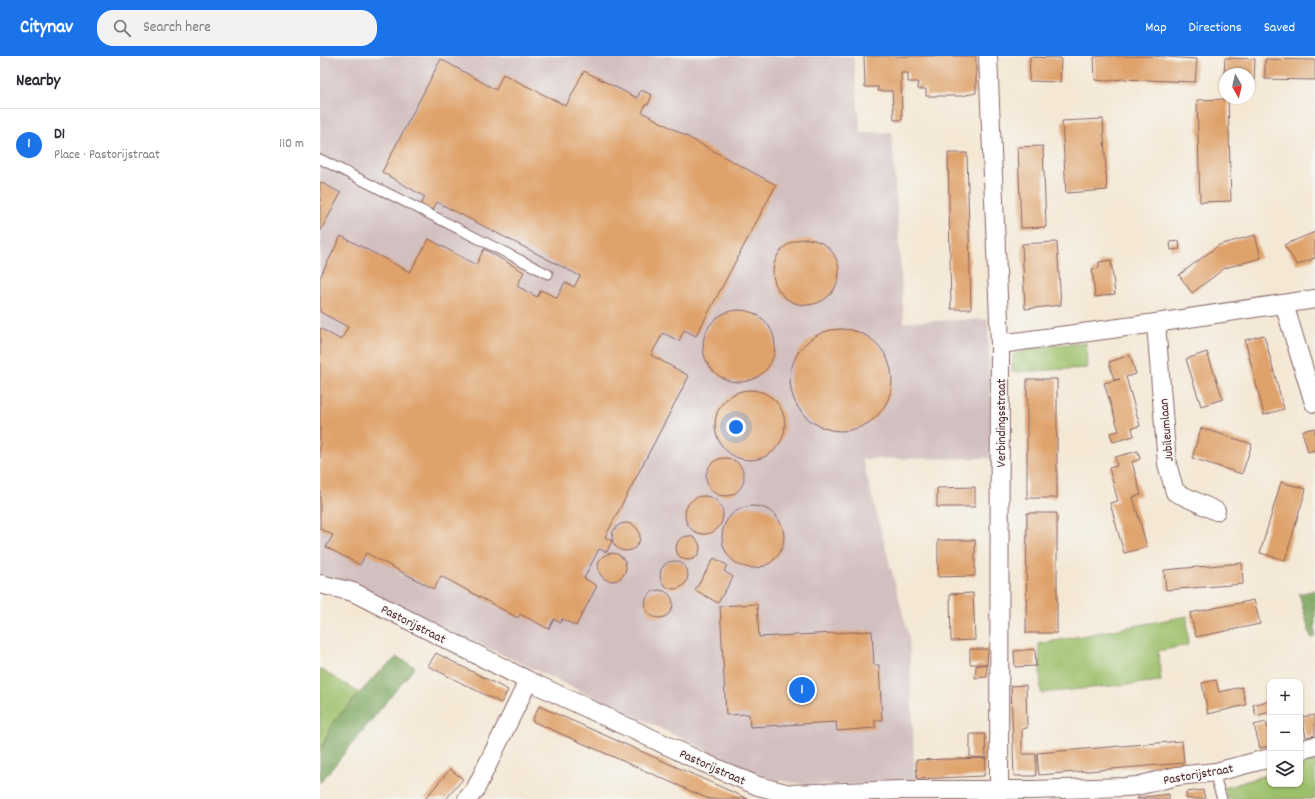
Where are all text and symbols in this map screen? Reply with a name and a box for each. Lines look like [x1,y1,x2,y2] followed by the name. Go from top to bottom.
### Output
[97,10,377,46] search box
[20,15,73,42] text: Citynav
[111,17,133,39] icon: search
[143,17,211,39] text: Search here
[1145,18,1167,38] text: Map
[1189,18,1242,38] text: Directions
[1264,18,1295,38] text: Saved
[1219,68,1255,104] north arrow
[16,70,60,94] text: Nearby
[54,124,65,146] text: D1
[28,135,30,154] text: 1
[279,135,304,154] text: 110 m
[54,146,160,165] text: Place · Pastorijstraat
[993,379,1012,467] street label: Verbindingsstraat
[1155,398,1180,462] street label: Jubileumlaan
[726,417,746,437] your location
[377,601,449,650] street label: Pastorijstraat
[789,675,815,705] pin: 1
[1267,679,1303,787] map controls
[1267,679,1303,715] button: +
[1267,715,1303,751] button: −
[676,745,748,791] street label: Pastorijstraat
[1267,751,1303,787] button: layers
[1162,760,1235,791] street label: Pastorijstraat

